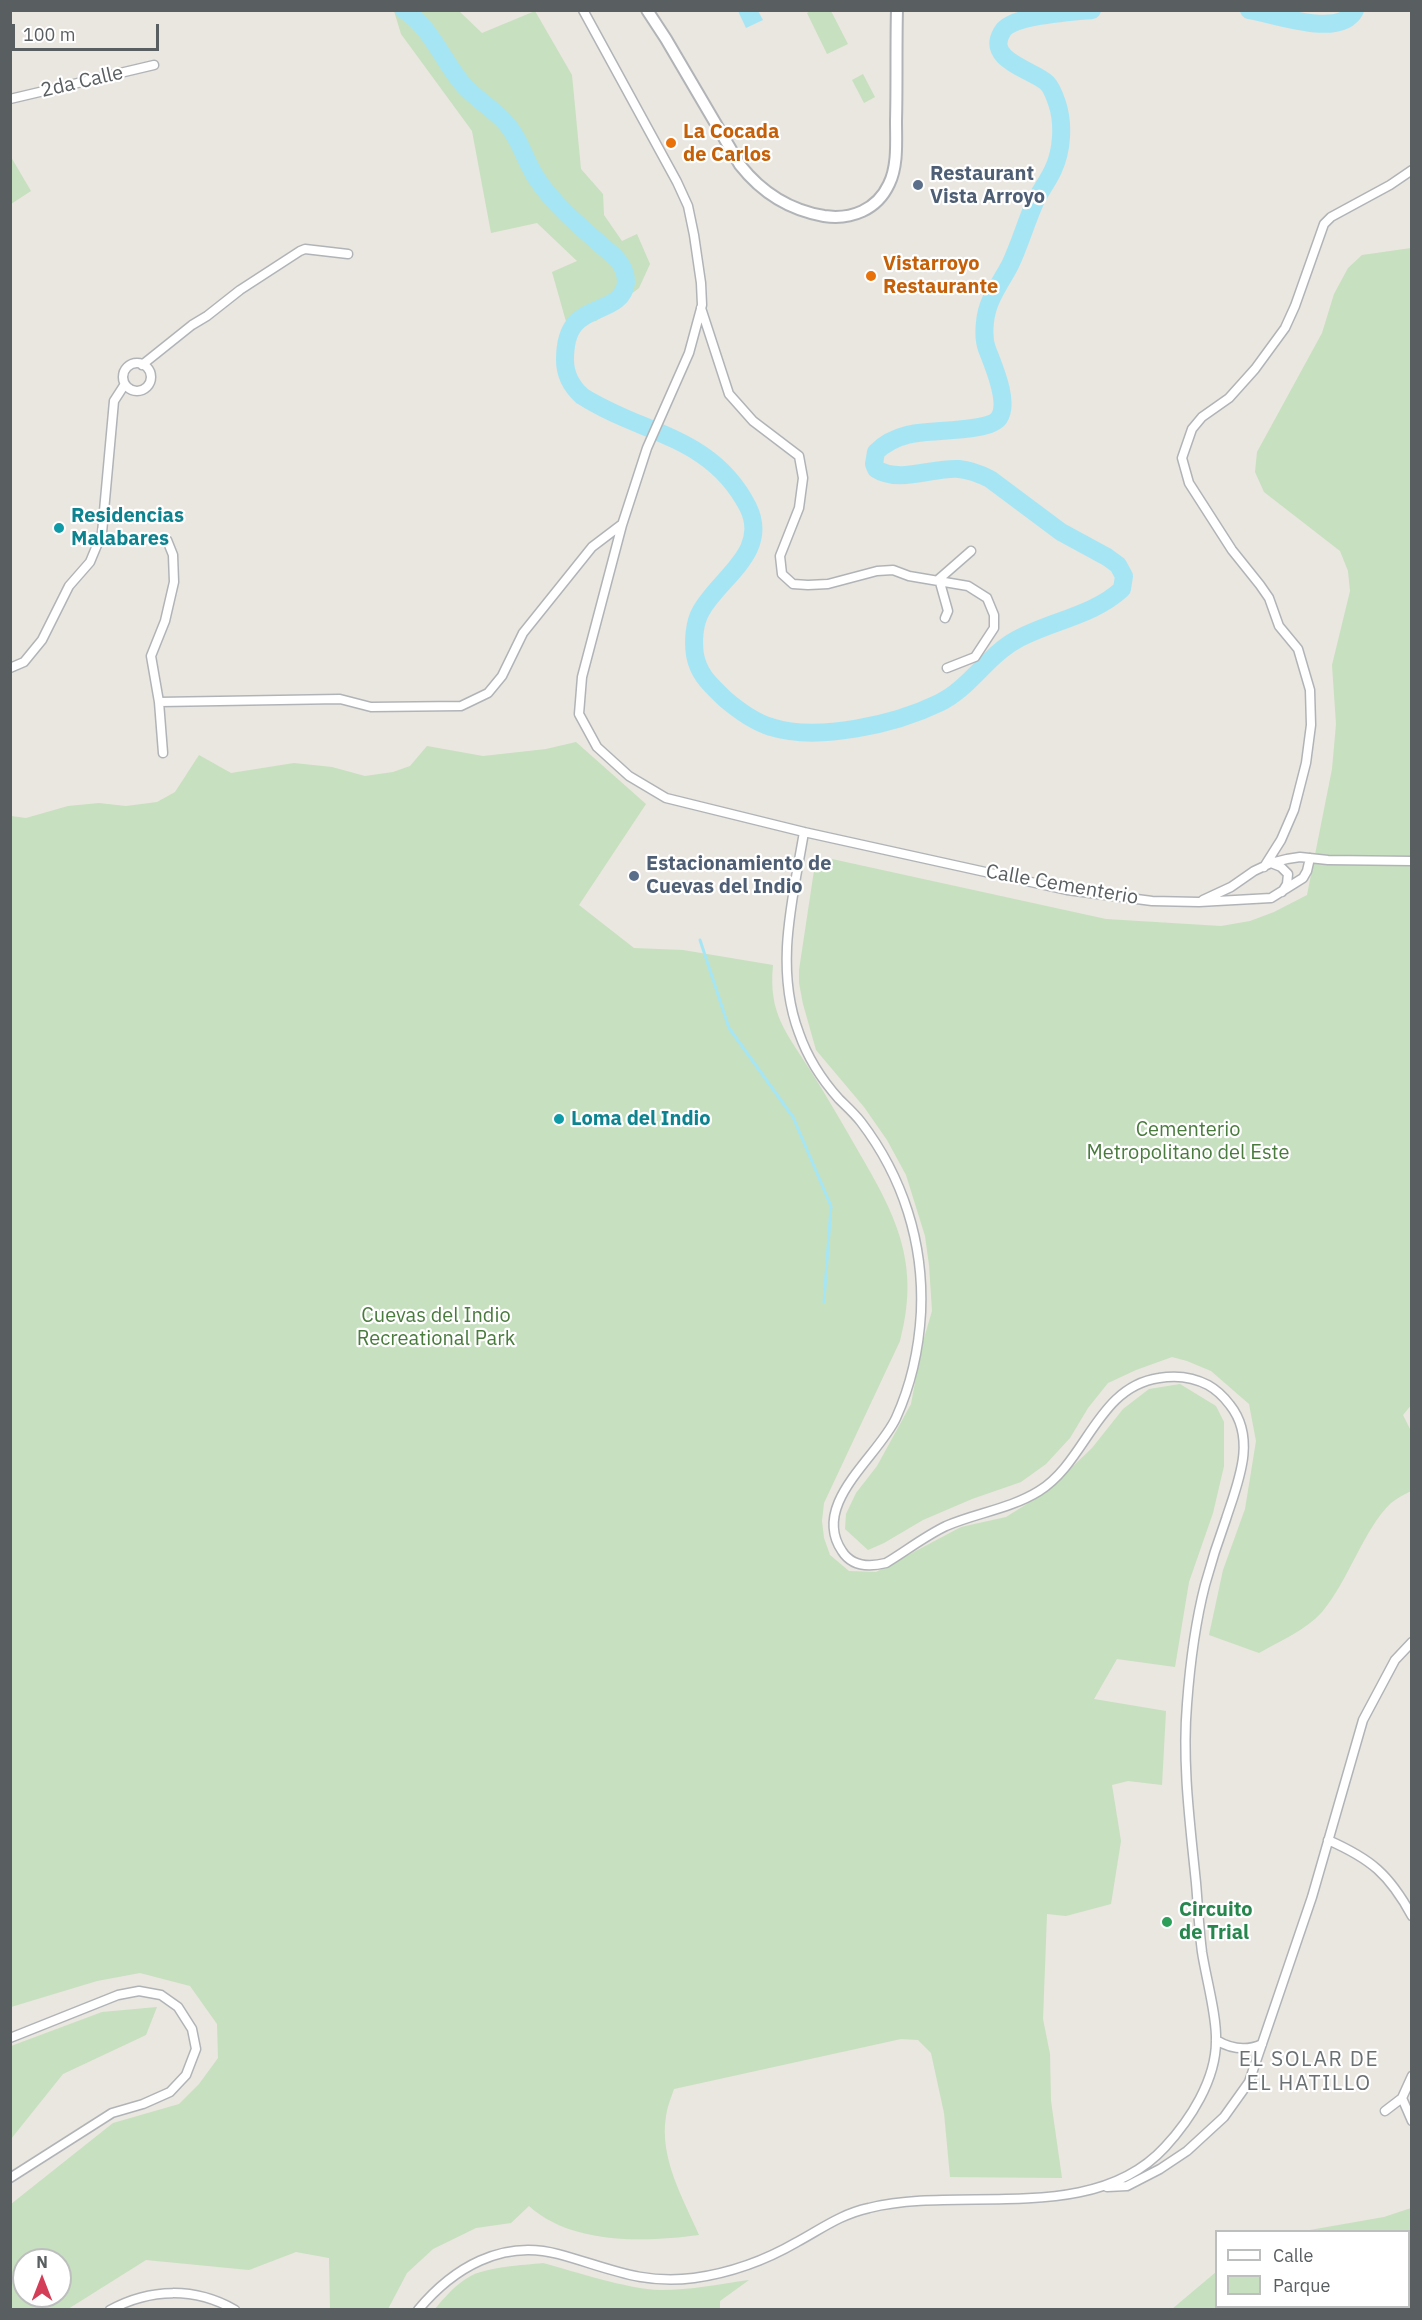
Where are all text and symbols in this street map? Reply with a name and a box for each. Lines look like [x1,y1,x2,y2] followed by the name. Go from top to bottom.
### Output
[15,12,162,50] scale bar
[23,23,75,46] text: 100 m
[38,61,126,103] street label: 2da Calle
[683,120,779,167] place label: La Cocada de Carlos
[664,136,678,150] marker: La Cocada de Carlos
[930,162,1045,209] place label: Restaurant Vista Arroyo
[911,178,925,192] marker: Restaurant Vista Arroyo
[883,252,998,299] place label: Vistarroyo Restaurante
[864,269,878,283] marker: Vistarroyo Restaurante
[71,504,184,551] place label: Residencias Malabares
[52,521,66,535] marker: Residencias Malabares
[646,852,831,899] place label: Estacionamiento de Cuevas del Indio
[984,860,1140,910] street label: Calle Cementerio
[627,869,641,883] marker: Estacionamiento de Cuevas del Indio
[571,1107,711,1131] place label: Loma del Indio
[552,1112,566,1126] marker: Loma del Indio
[1087,1118,1289,1165] park label: Cementerio Metropolitano del Este
[357,1304,515,1351] park label: Cuevas del Indio Recreational Park
[1179,1898,1253,1945] place label: Circuito de Trial
[1160,1915,1174,1929] marker: Circuito de Trial
[1239,2047,1379,2097] district label: EL SOLAR DE EL HATILLO
[1215,2230,1410,2308] legend
[1273,2244,1313,2267] text: Calle
[12,2248,72,2308] north arrow
[36,2252,48,2272] text: N
[1273,2274,1330,2297] text: Parque

